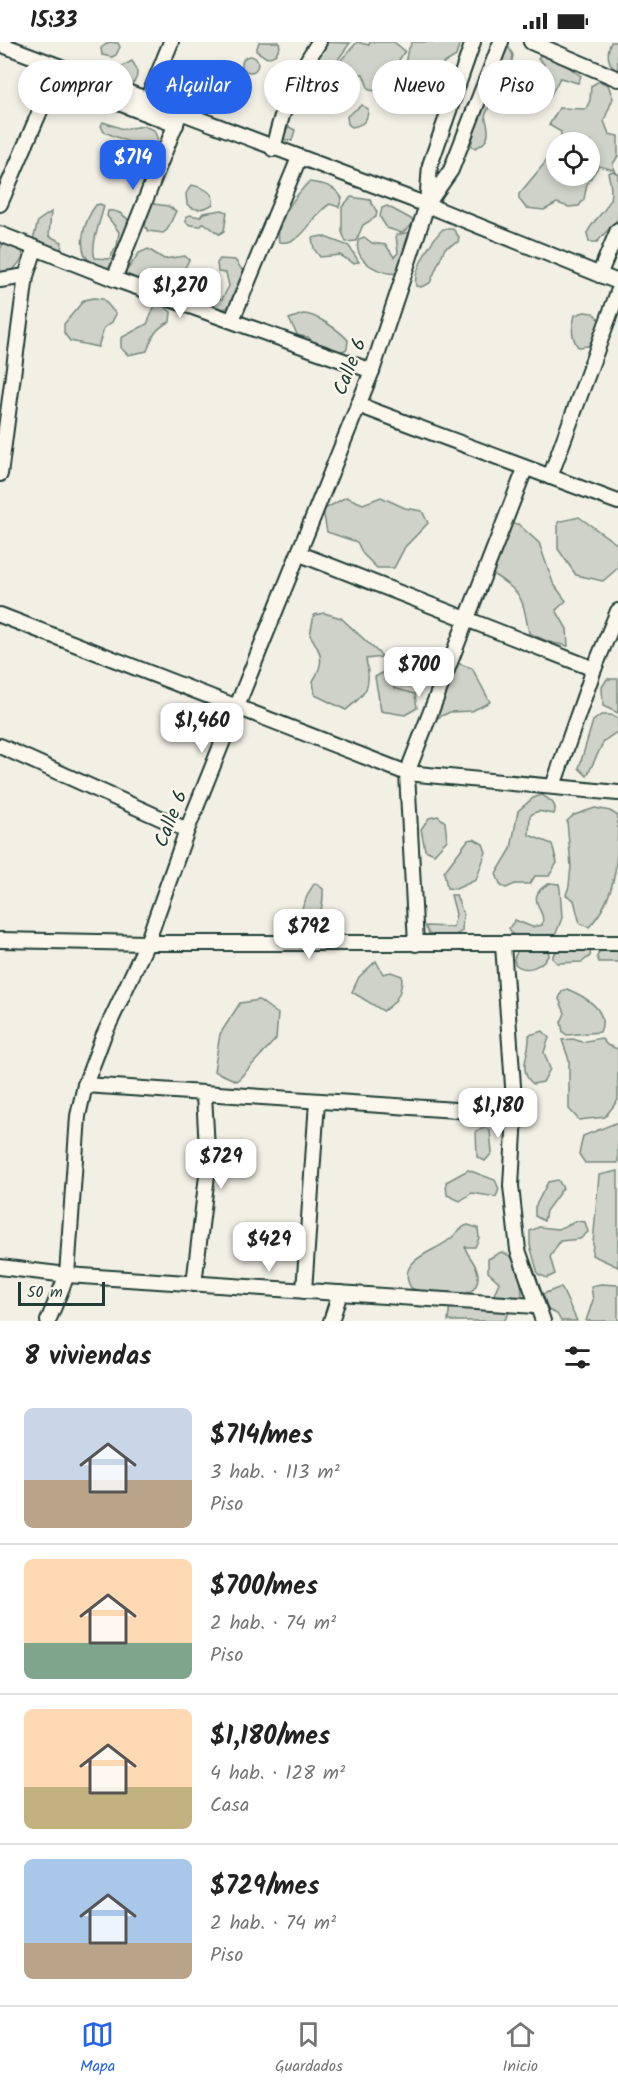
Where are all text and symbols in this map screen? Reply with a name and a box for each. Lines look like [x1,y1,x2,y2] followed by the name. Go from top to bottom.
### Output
[30,4,77,39] text: 15:33
[18,60,133,114] chip: Comprar
[145,60,252,114] chip: Alquilar
[264,60,360,114] chip: Filtros
[372,60,466,114] chip: Nuevo
[478,60,555,114] chip: Piso
[546,132,600,186] map controls
[546,132,600,186] button: locate
[97,140,169,191] pin: $714
[114,143,152,175] text: $714
[131,268,229,319] pin: $1,270
[153,271,207,303] text: $1,270
[325,334,377,400] street label: Calle 6
[383,647,455,698] pin: $700
[398,650,440,682] text: $700
[153,703,251,754] pin: $1,460
[174,706,230,738] text: $1,460
[146,786,198,852] street label: Calle 6
[273,909,345,960] pin: $792
[287,912,331,944] text: $792
[449,1088,547,1139] pin: $1,180
[472,1091,524,1123] text: $1,180
[185,1139,257,1190] pin: $729
[199,1142,243,1174] text: $729
[233,1222,305,1273] pin: $429
[247,1225,291,1257] text: $429
[18,1279,105,1306] scale bar
[27,1280,63,1305] text: 50 m
[24,1336,151,1378] text: 8 viviendas
[561,1341,594,1374] icon: filters
[210,1415,313,1457] text: $714/mes
[72,1432,144,1504] icon: home
[210,1457,340,1489] text: 3 hab. · 113 m²
[210,1489,243,1521] text: Piso
[210,1566,318,1608] text: $700/mes
[72,1583,144,1655] icon: home
[210,1608,336,1640] text: 2 hab. · 74 m²
[210,1640,243,1672] text: Piso
[210,1716,330,1758] text: $1,180/mes
[72,1733,144,1805] icon: home
[210,1758,345,1790] text: 4 hab. · 128 m²
[210,1790,249,1822] text: Casa
[210,1866,319,1908] text: $729/mes
[72,1883,144,1955] icon: home
[210,1908,336,1940] text: 2 hab. · 74 m²
[210,1940,243,1972] text: Piso
[80,2018,115,2079] tab: Mapa
[275,2018,343,2079] tab: Guardados
[503,2018,538,2079] tab: Inicio

